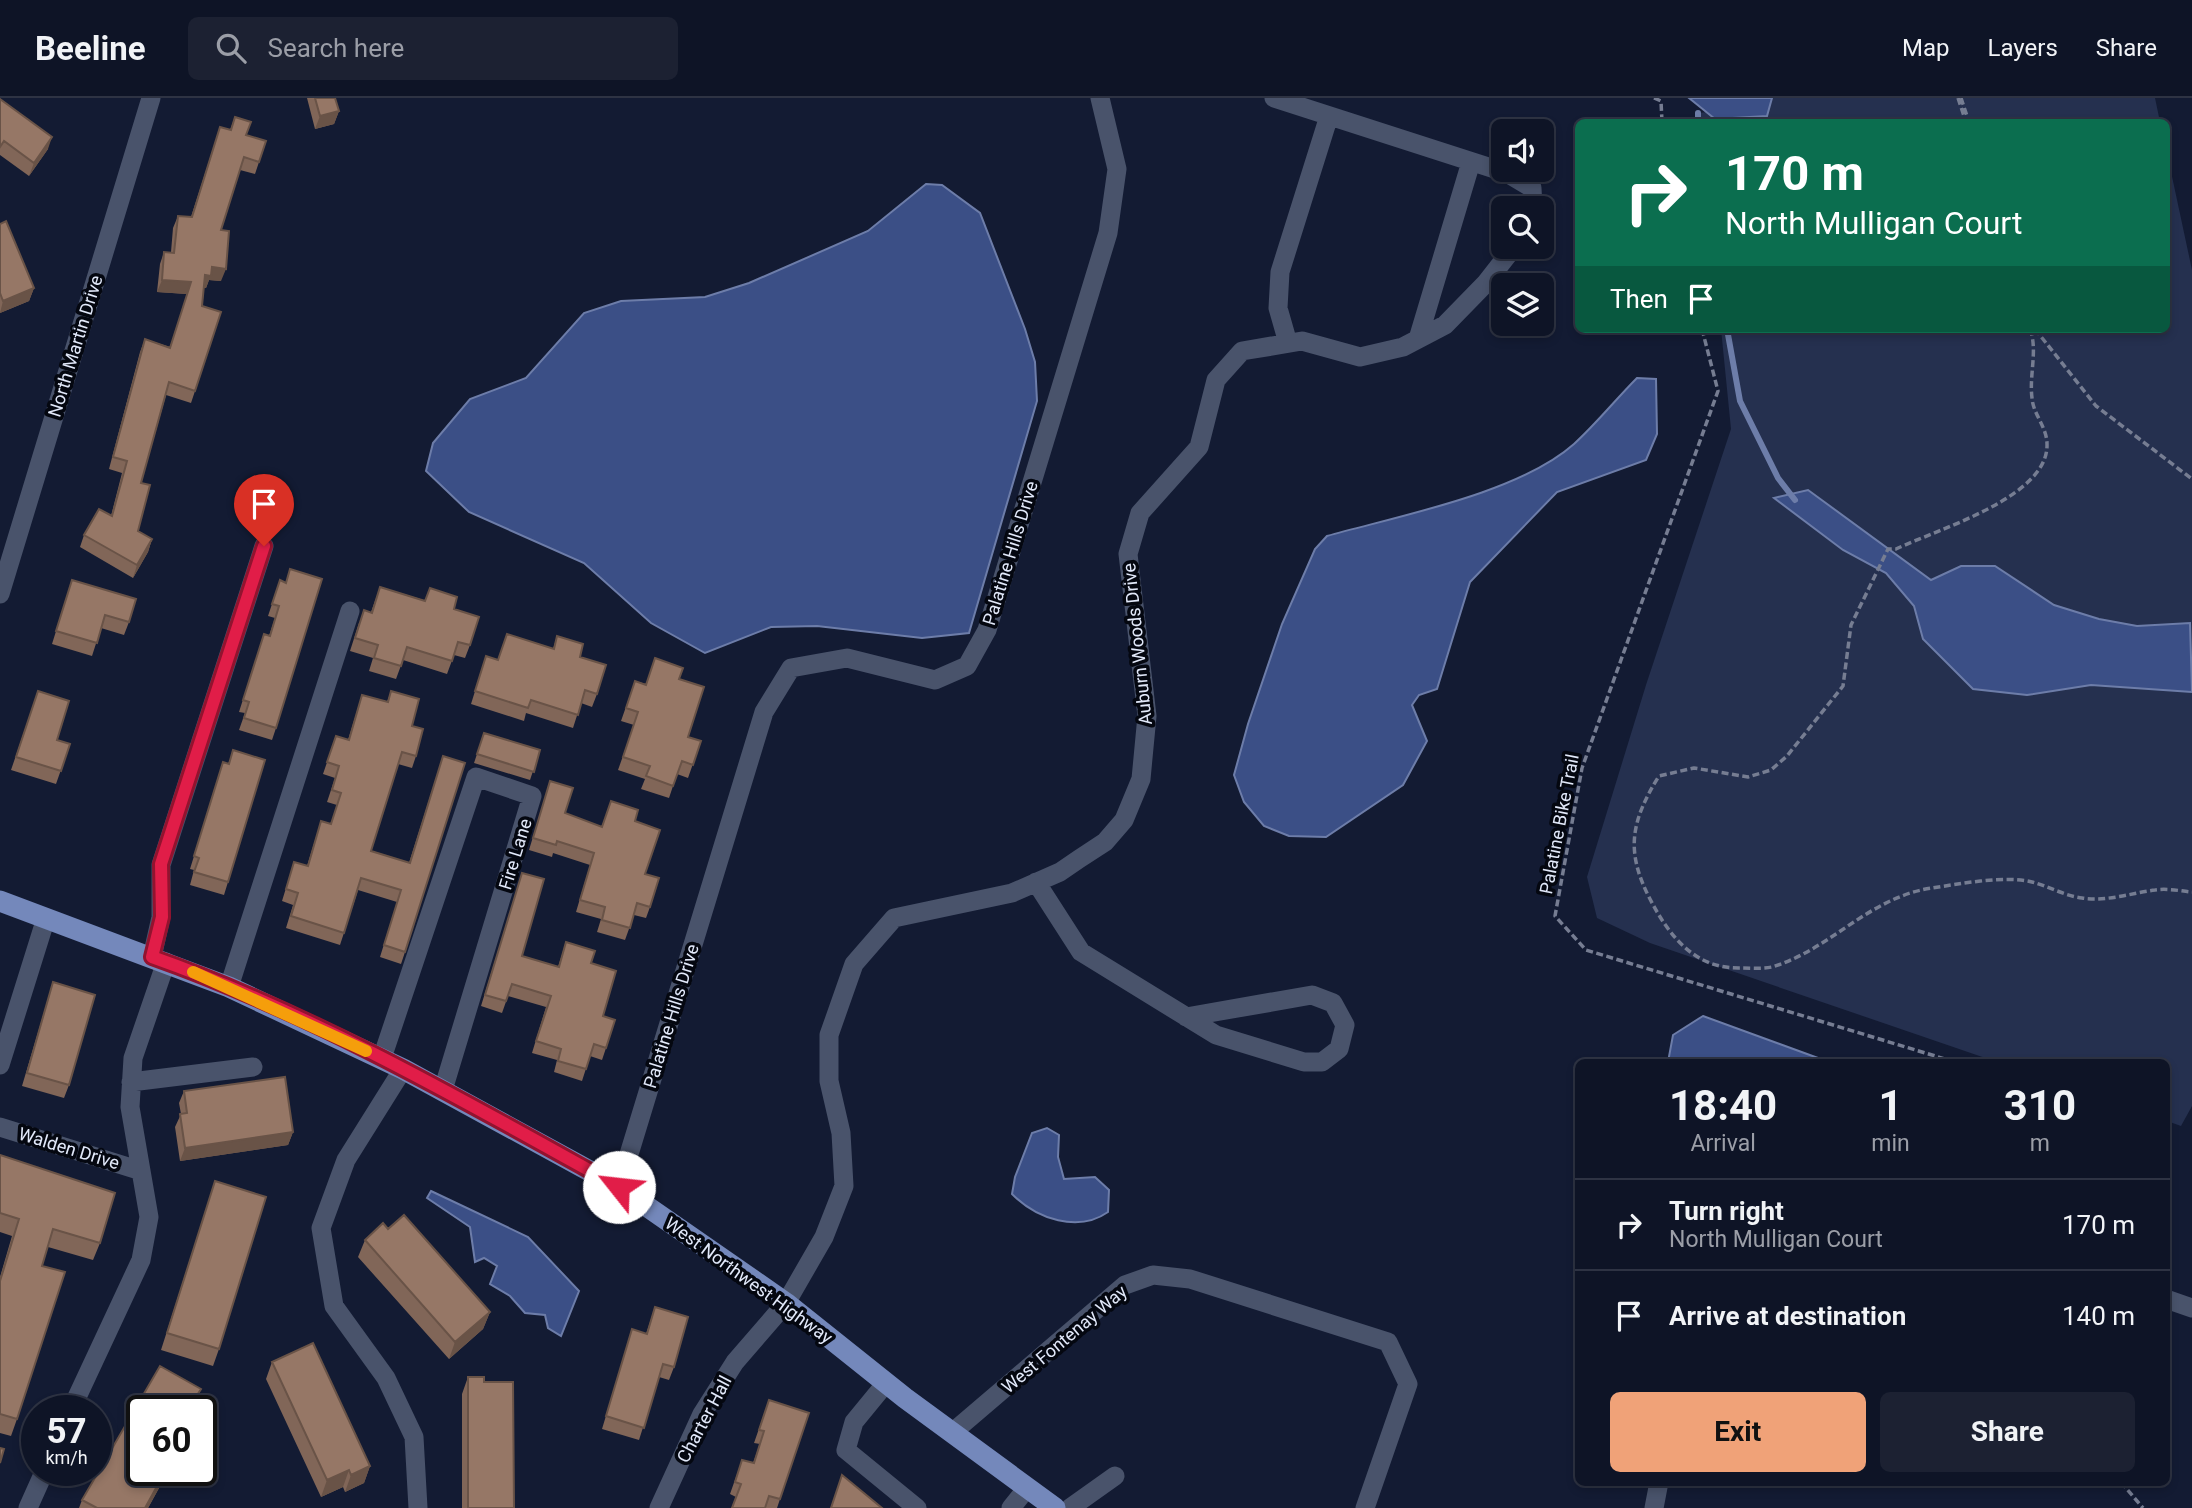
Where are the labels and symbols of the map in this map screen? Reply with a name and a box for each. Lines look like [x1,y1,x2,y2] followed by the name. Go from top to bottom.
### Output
[43,273,107,419] street label: North Martin Drive
[234,474,294,546] pin
[978,478,1042,628] street label: Palatine Hills Drive
[1118,562,1156,726] street label: Auburn Woods Drive
[1535,752,1583,896] street label: Palatine Bike Trail
[494,816,536,892] street label: Fire Lane
[639,941,703,1091] street label: Palatine Hills Drive
[16,1123,122,1173] street label: Walden Drive
[582,1150,656,1224] position arrow
[661,1212,837,1348] street label: West Northwest Highway
[997,1280,1131,1397] street label: West Fontenay Way
[672,1372,736,1466] street label: Charter Hall
[126,1395,217,1486] speed limit sign: 60

